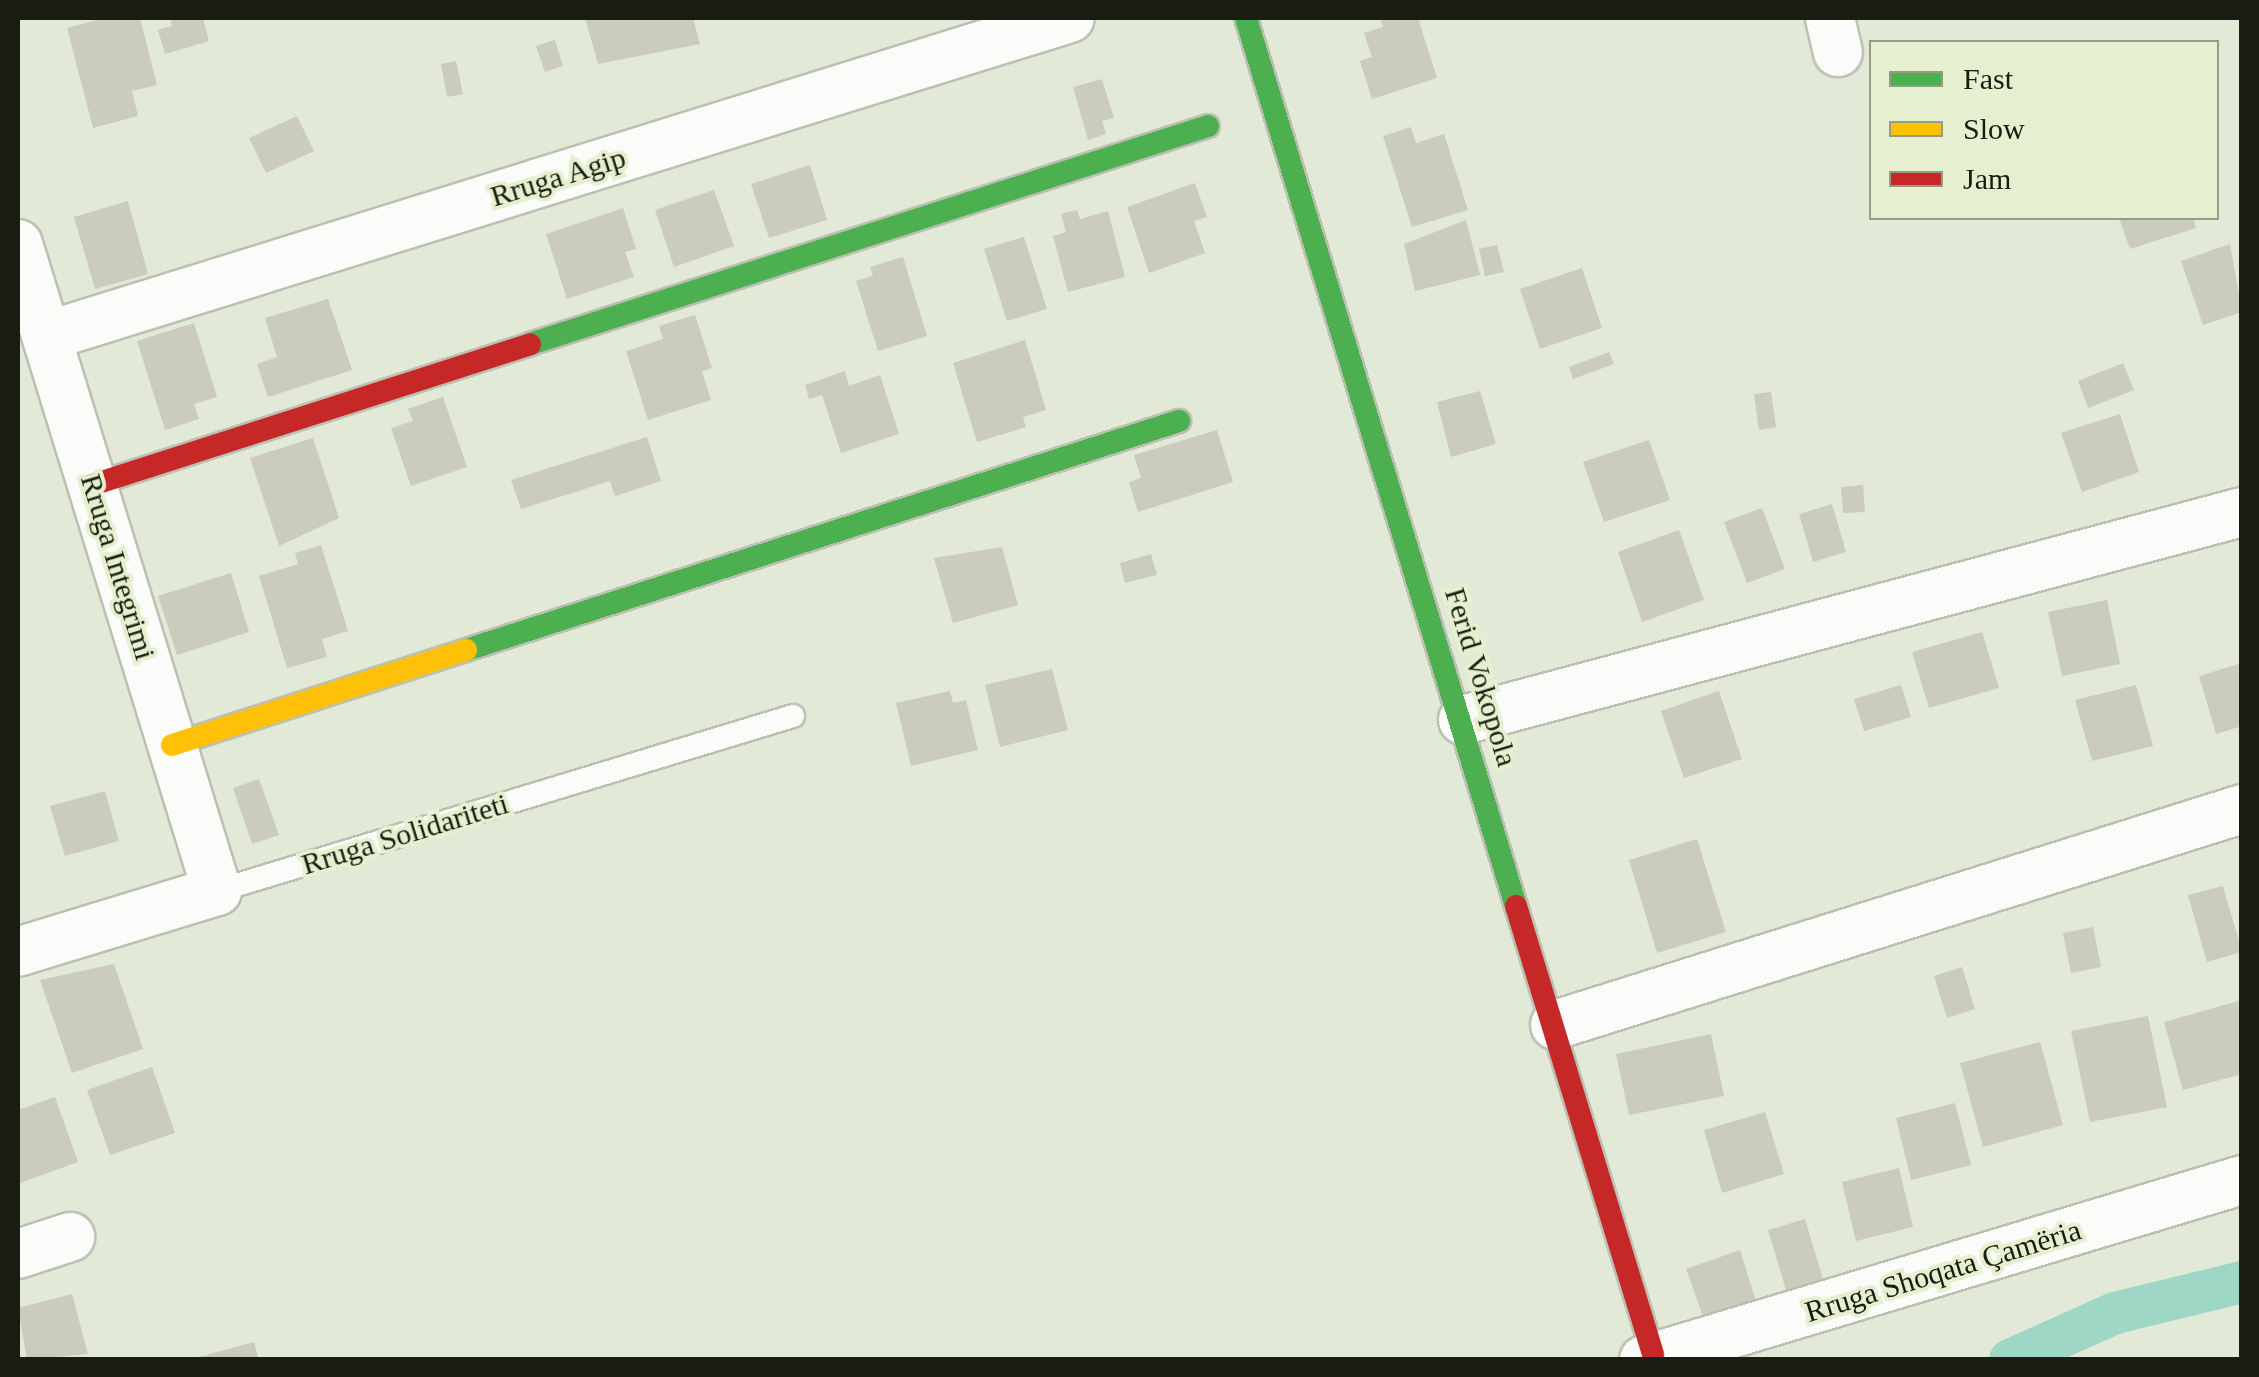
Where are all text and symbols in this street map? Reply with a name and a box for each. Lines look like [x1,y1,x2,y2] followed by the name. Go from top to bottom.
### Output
[1869,40,2219,220] legend
[1963,62,2013,95] text: Fast
[1963,112,2025,145] text: Slow
[485,139,631,215] street label: Rruga Agip
[1963,162,2011,195] text: Jam
[73,470,163,664] street label: Rruga Integrimi
[1437,583,1525,771] street label: Ferid Vokopola
[297,785,513,883] street label: Rruga Solidariteti
[1801,1212,2085,1330] street label: Rruga Shoqata Çamëria

